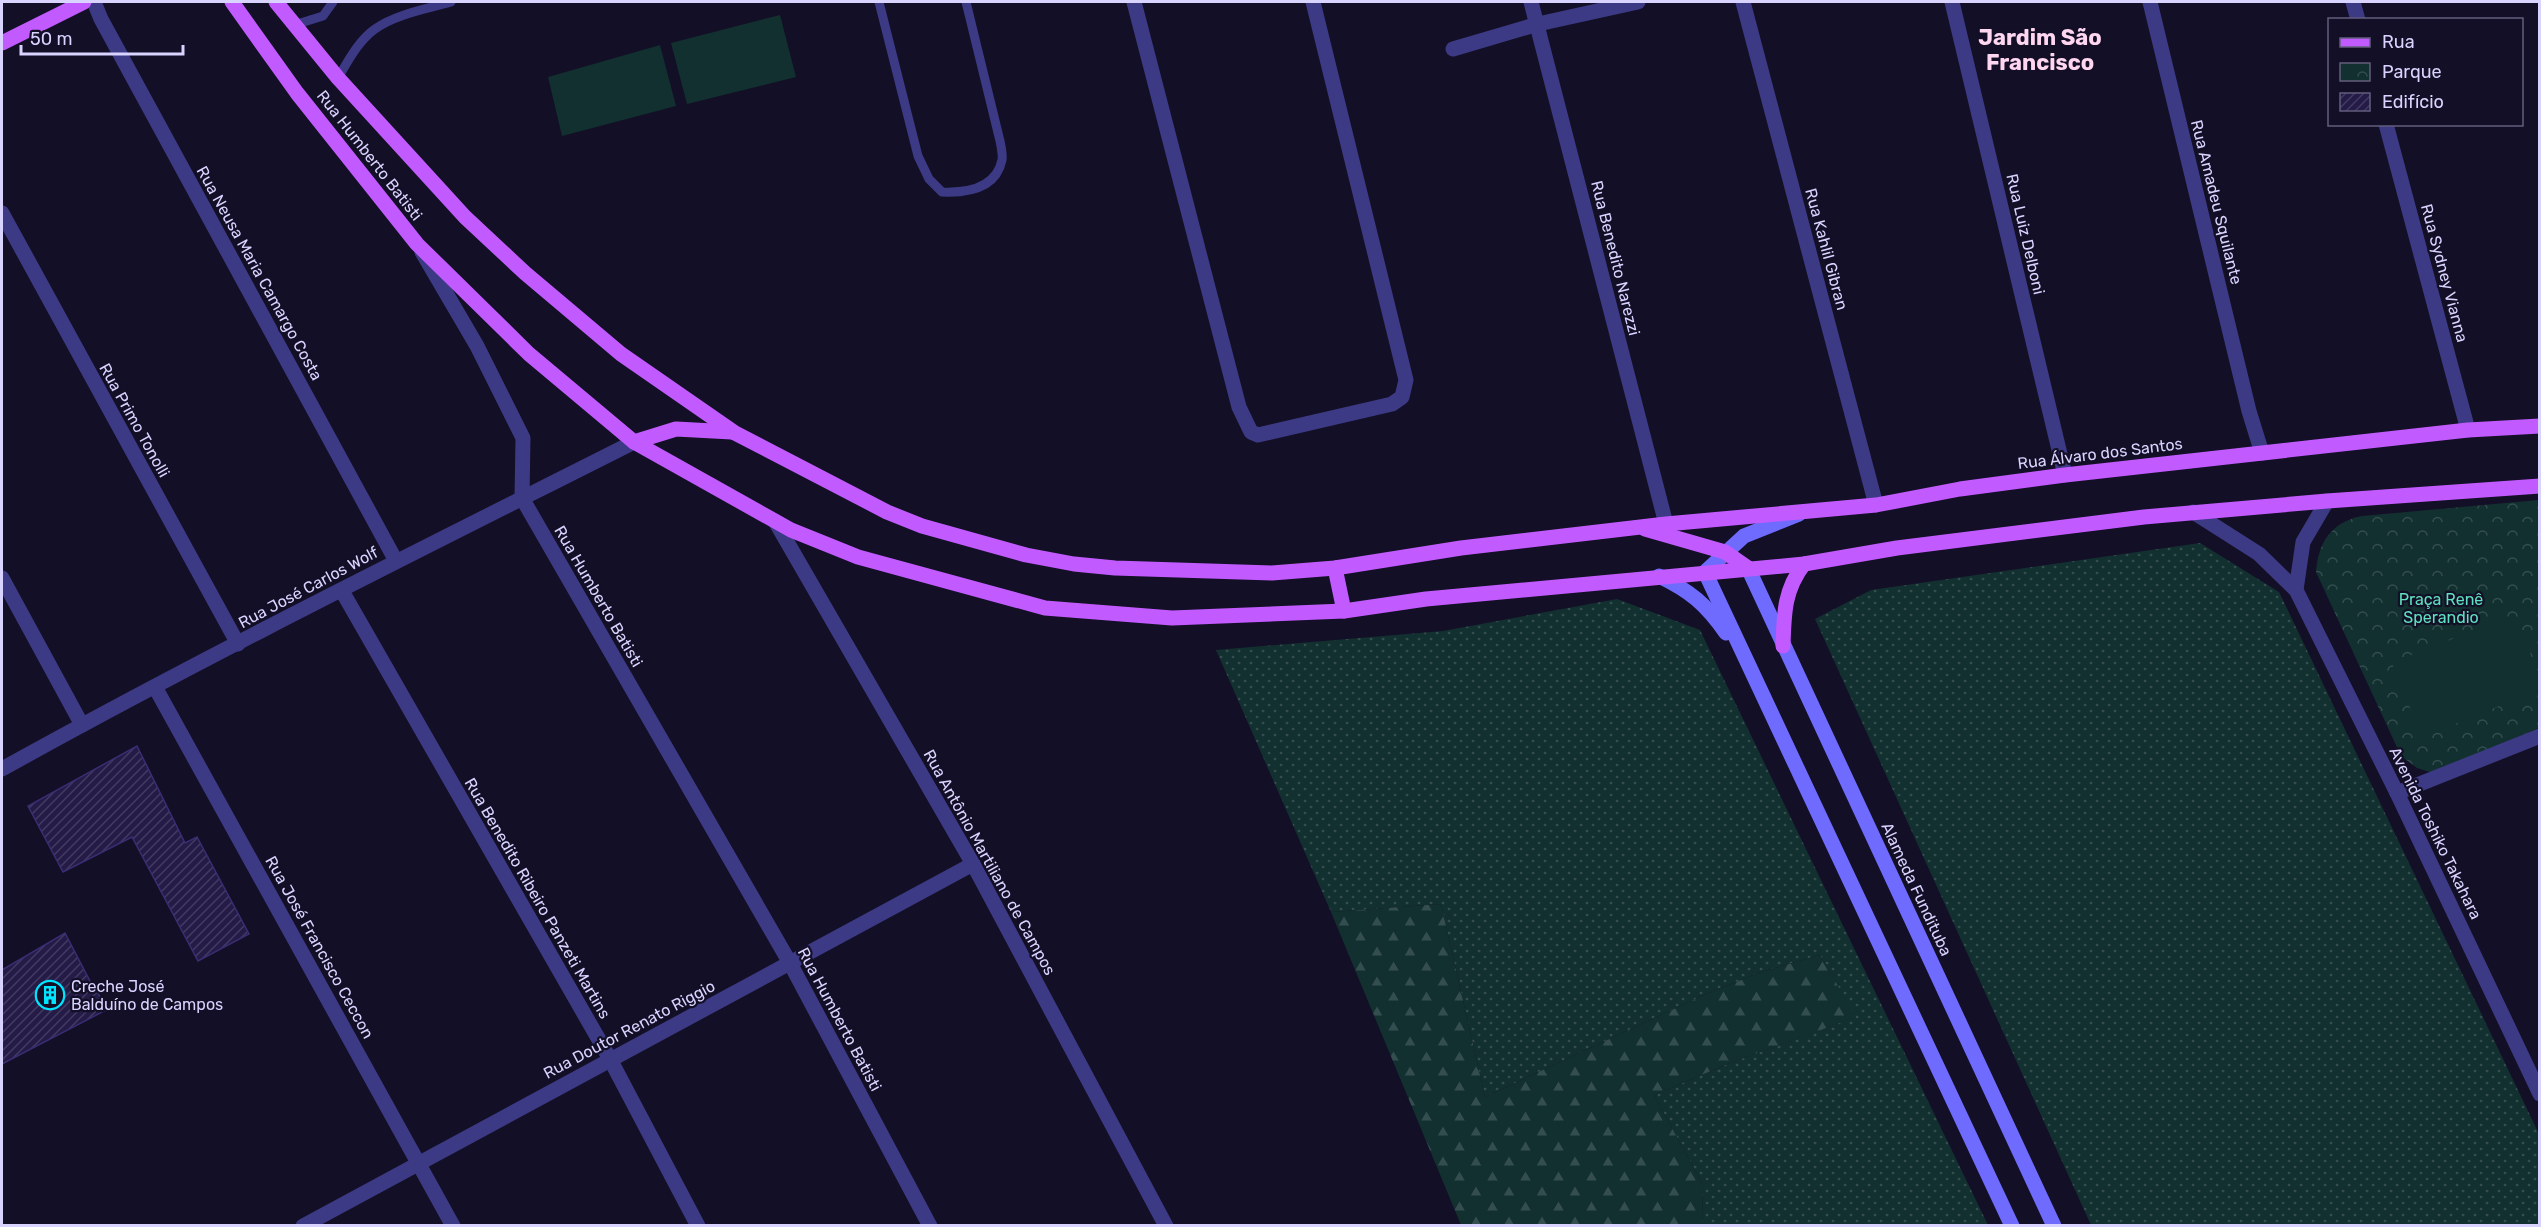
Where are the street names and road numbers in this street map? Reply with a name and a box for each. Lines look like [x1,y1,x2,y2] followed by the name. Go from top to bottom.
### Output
[313,86,426,224] street label: Rua Humberto Batisti
[2187,118,2246,286] street label: Rua Amadeu Squilante
[193,163,327,384] street label: Rua Neusa Maria Camargo Costa
[2002,172,2049,296] street label: Rua Luiz Delboni
[1587,179,1644,338] street label: Rua Benedito Narezzi
[1801,186,1852,312] street label: Rua Kahlil Gibran
[2417,202,2472,344] street label: Rua Sydney Vianna
[95,360,174,481] street label: Rua Primo Tonolli
[2016,434,2184,473] street label: Rua Álvaro dos Santos
[550,522,647,670] street label: Rua Humberto Batisti
[235,542,382,632] street label: Rua José Carlos Wolf
[2386,744,2486,922] street label: Avenida Toshiko Takahara
[919,746,1060,978] street label: Rua Antônio Martiliano de Campos
[461,774,615,1022] street label: Rua Benedito Ribeiro Panzeti Martins
[1877,819,1956,959] street label: Alameda Fundituba
[261,853,378,1042] street label: Rua José Francisco Ceccon
[794,944,885,1094] street label: Rua Humberto Batisti
[540,976,718,1083] street label: Rua Doutor Renato Riggio

